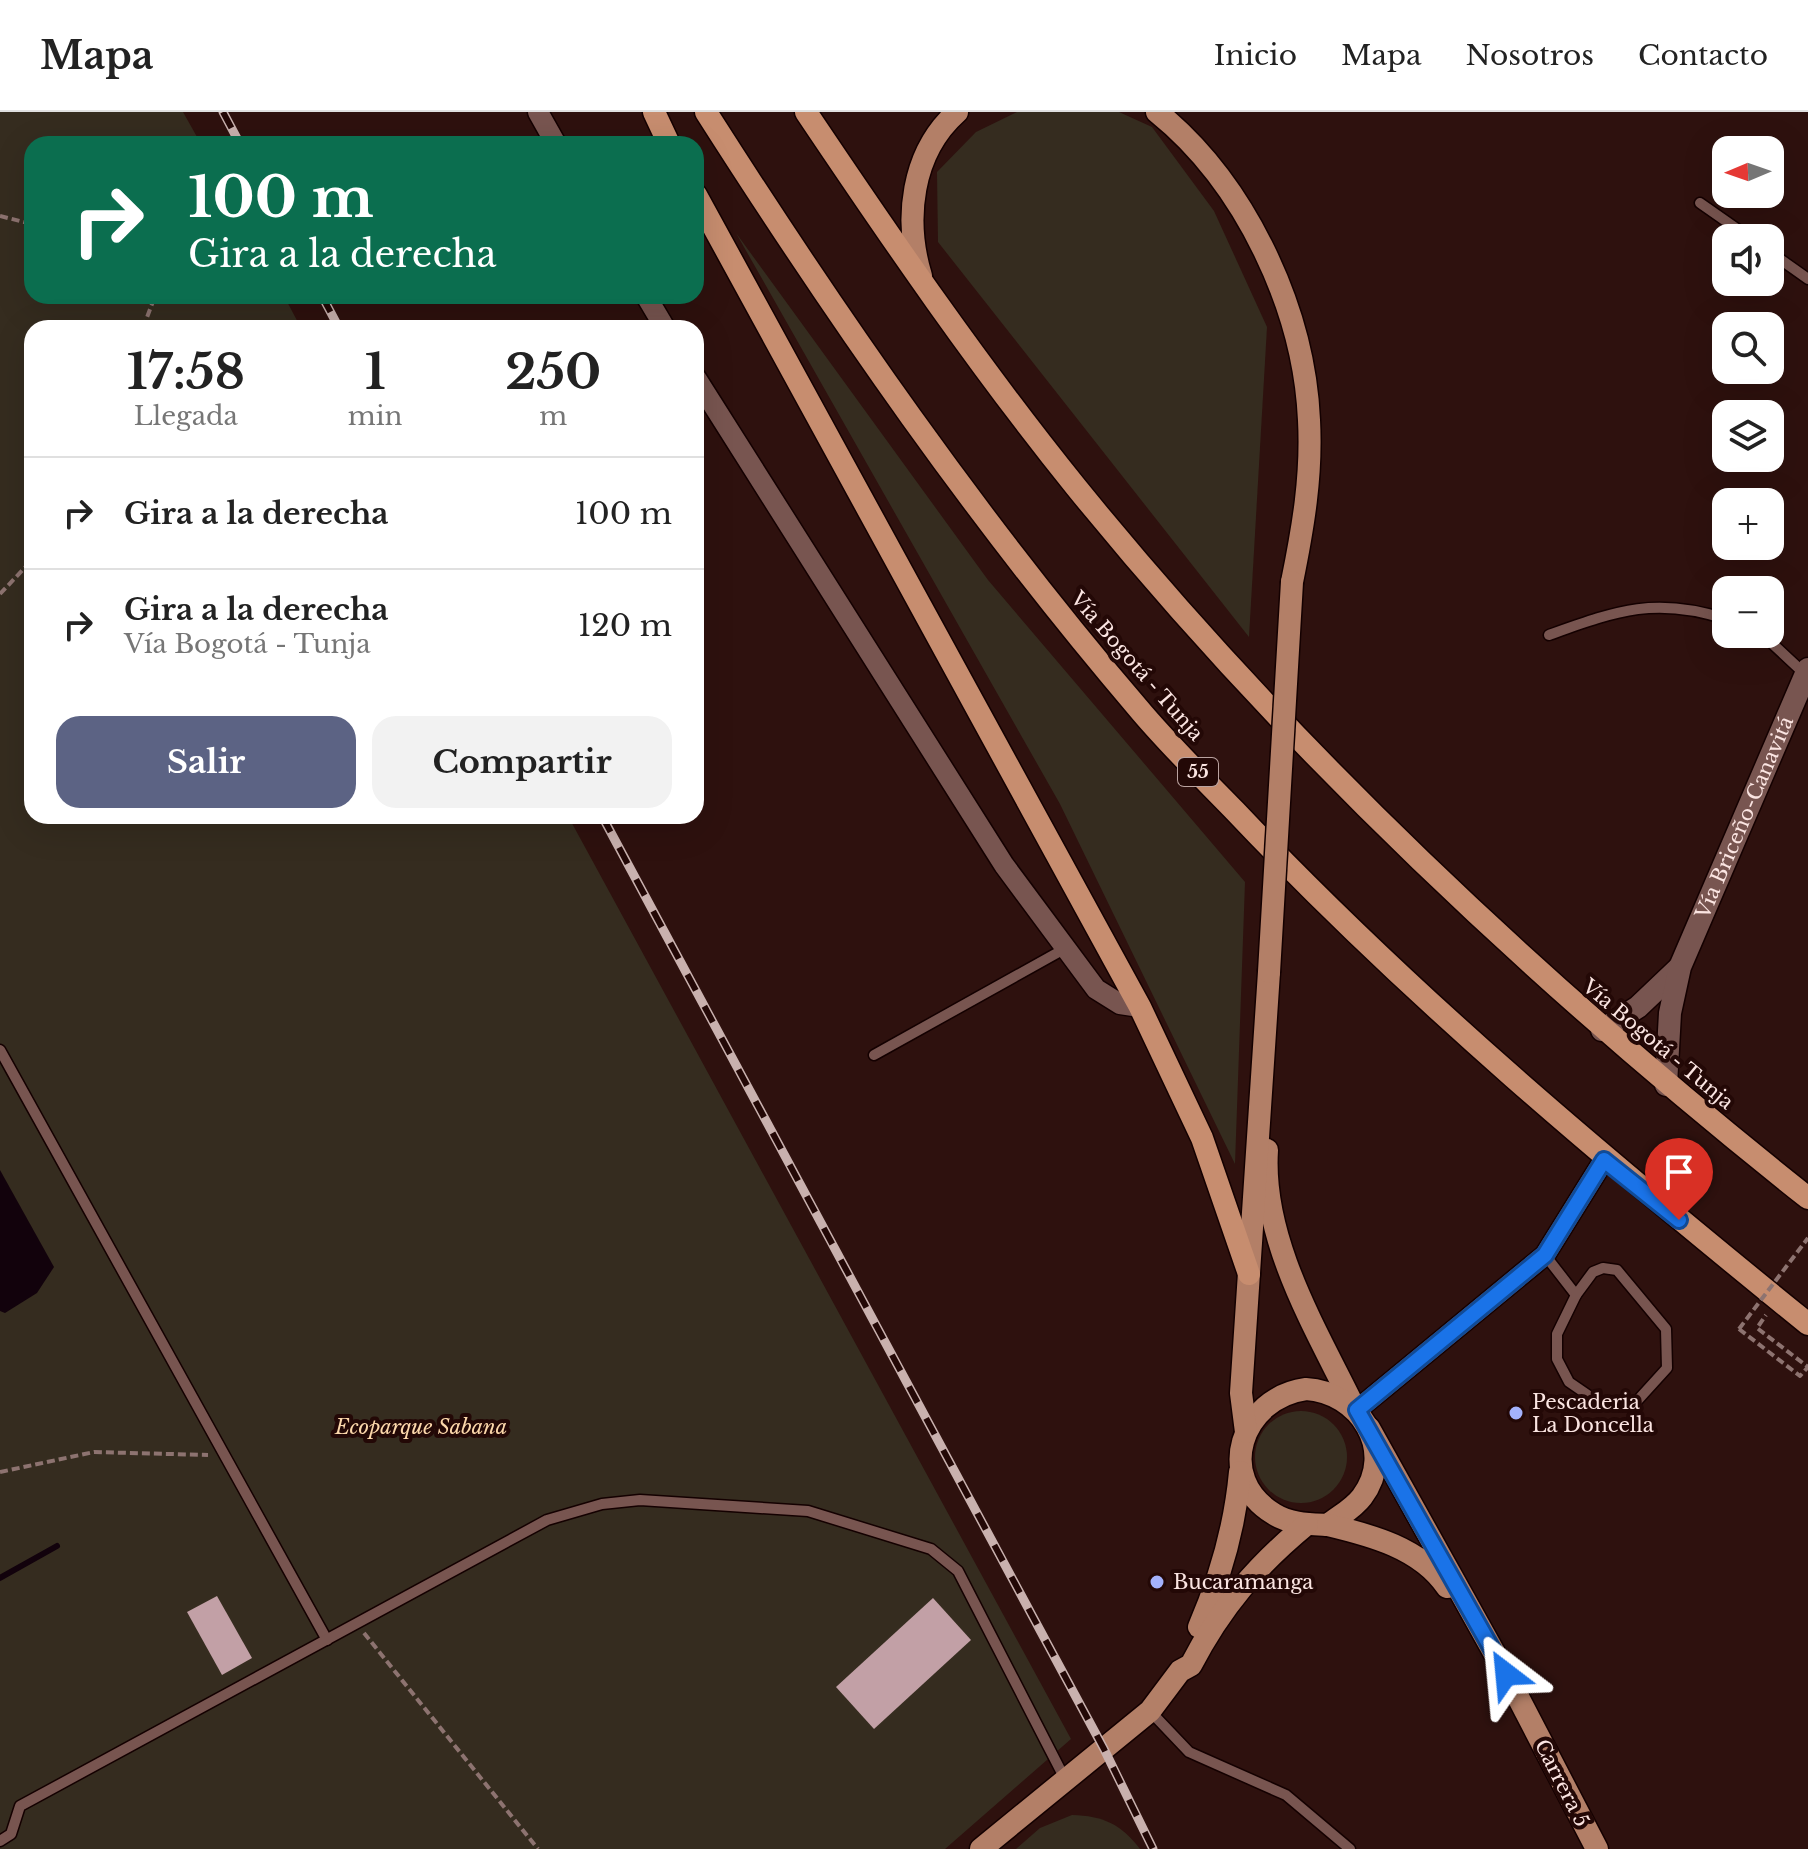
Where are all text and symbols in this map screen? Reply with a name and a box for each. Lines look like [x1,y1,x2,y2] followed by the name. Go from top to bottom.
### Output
[40,32,154,79] text: Mapa
[1214,38,1297,73] text: Inicio
[1341,38,1422,73] text: Mapa
[1466,38,1594,73] text: Nosotros
[1638,38,1768,73] text: Contacto
[1712,136,1784,208] north arrow
[1712,136,1784,648] map controls
[188,163,374,232] text: 100 m
[56,168,160,272] icon: right
[1712,224,1784,296] button: sound
[188,232,496,277] text: Gira a la derecha
[1712,312,1784,384] button: search
[127,342,245,402] text: 17:58
[365,342,386,402] text: 1
[505,342,601,402] text: 250
[134,400,238,432] text: Llegada
[348,400,403,432] text: min
[539,400,567,432] text: m
[1712,400,1784,472] button: layers
[1712,488,1784,560] button: +
[56,491,100,535] icon: right
[124,495,389,532] text: Gira a la derecha
[575,495,672,532] text: 100 m
[1712,576,1784,648] button: −
[1065,586,1209,746] street label: Vía Bogotá - Tunja
[124,591,389,628] text: Gira a la derecha
[56,603,100,647] icon: right
[578,607,672,644] text: 120 m
[124,628,371,660] text: Vía Bogotá - Tunja
[1690,712,1799,923] street label: Vía Briceño-Canavitá
[56,716,356,808] button: Salir
[372,716,672,808] button: Compartir
[1178,758,1218,786] road number: 55
[1577,973,1739,1115] street label: Vía Bogotá - Tunja
[1645,1138,1713,1220] pin
[1657,1150,1701,1194] icon: arrive
[1532,1390,1655,1437] place label: Pescaderia La Doncella
[1507,1404,1525,1422] marker: Pescaderia La Doncella
[334,1415,507,1439] park label: Ecoparque Sabana
[1173,1570,1314,1594] place label: Bucaramanga
[1148,1573,1166,1591] marker: Bucaramanga
[1464,1632,1548,1716] position arrow
[1530,1735,1594,1831] street label: Carrera 5

